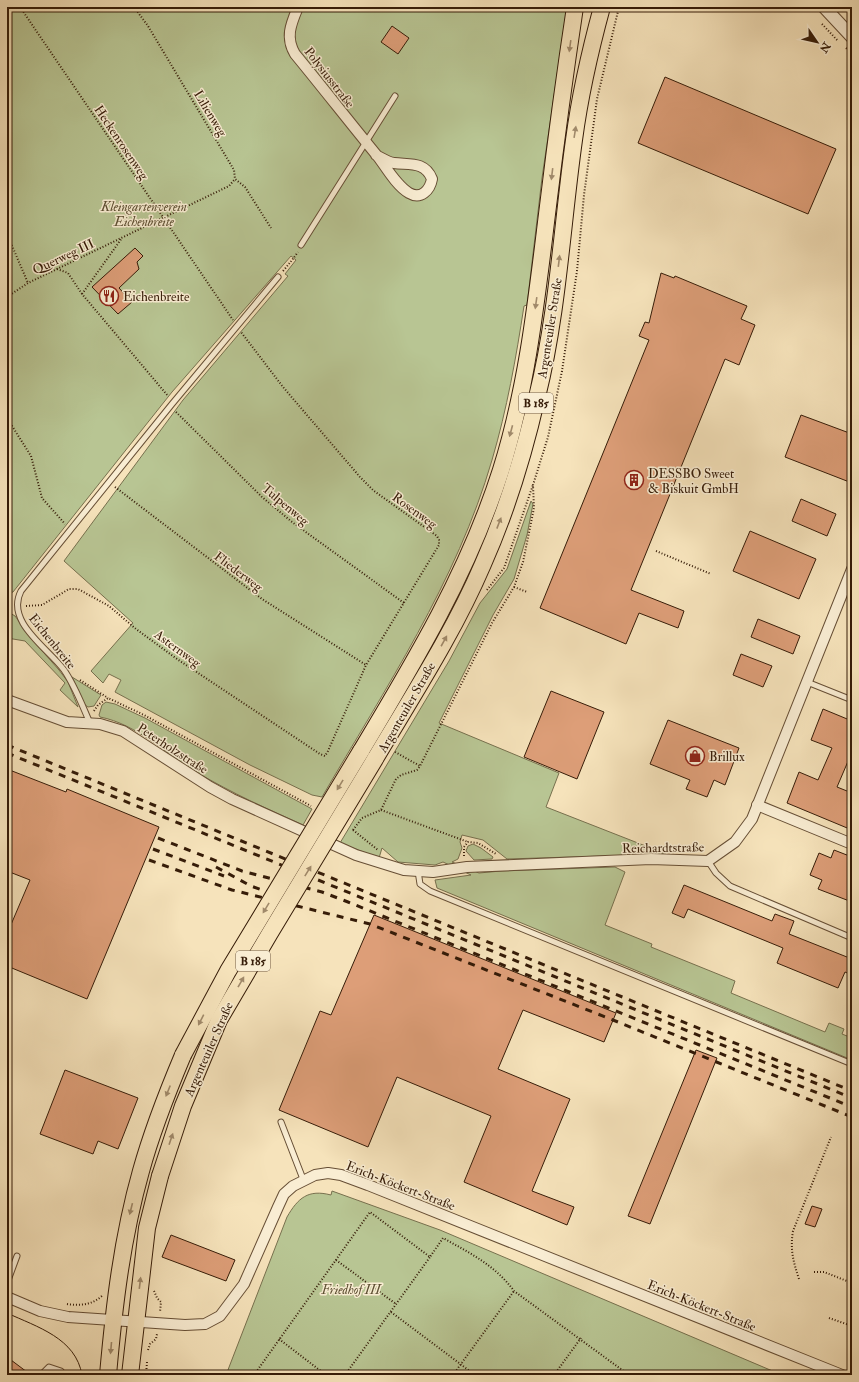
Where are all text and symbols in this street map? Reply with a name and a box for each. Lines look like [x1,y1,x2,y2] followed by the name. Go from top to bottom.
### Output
[797,22,837,62] north arrow
[567,39,573,52] one-way arrow
[816,39,834,56] text: N
[300,44,358,112] street label: Polysiusstraße
[190,87,231,140] street label: Lilienweg
[90,102,152,183] street label: Heckenrosenweg
[572,126,578,138] one-way arrow
[549,168,555,180] one-way arrow
[100,199,187,230] park label: Kleingartenverein Eichenbreite
[30,236,97,278] street label: Querweg III
[556,255,562,267] one-way arrow
[534,276,566,381] street label: Argenteuiler Straße
[98,285,120,307] restaurant icon: Eichenbreite
[123,289,190,305] place label: Eichenbreite
[533,297,539,309] one-way arrow
[519,393,553,413] road number: B 185
[508,425,514,437] one-way arrow
[648,466,739,497] place label: DESSBO Sweet & Biskuit GmbH
[623,469,645,491] building icon: DESSBO Sweet & Biskuit GmbH
[258,480,313,530] street label: Tulpenweg
[389,489,440,533] street label: Rosenweg
[497,517,503,529] one-way arrow
[211,548,266,596] street label: Fliederweg
[25,611,80,673] street label: Eichenbreite
[150,626,204,671] street label: Asternweg
[441,635,447,647] one-way arrow
[374,659,440,756] street label: Argenteuiler Straße
[134,720,211,778] street label: Peterholzstraße
[684,745,706,767] shop icon: Brillux
[709,749,745,765] place label: Brillux
[337,779,344,791] one-way arrow
[622,839,705,857] street label: Reichardtstraße
[304,866,312,876] one-way arrow
[262,902,269,914] one-way arrow
[236,951,270,971] road number: B 185
[237,976,244,988] one-way arrow
[181,999,237,1100] street label: Argenteuiler Straße
[197,1015,204,1026] one-way arrow
[165,1085,171,1097] one-way arrow
[169,1133,175,1145] one-way arrow
[344,1158,458,1214] street label: Erich-Köckert-Straße
[128,1203,134,1215] one-way arrow
[137,1277,143,1289] one-way arrow
[645,1277,759,1335] street label: Erich-Köckert-Straße
[320,1282,382,1298] park label: Friedhof III
[107,1342,114,1354] one-way arrow

